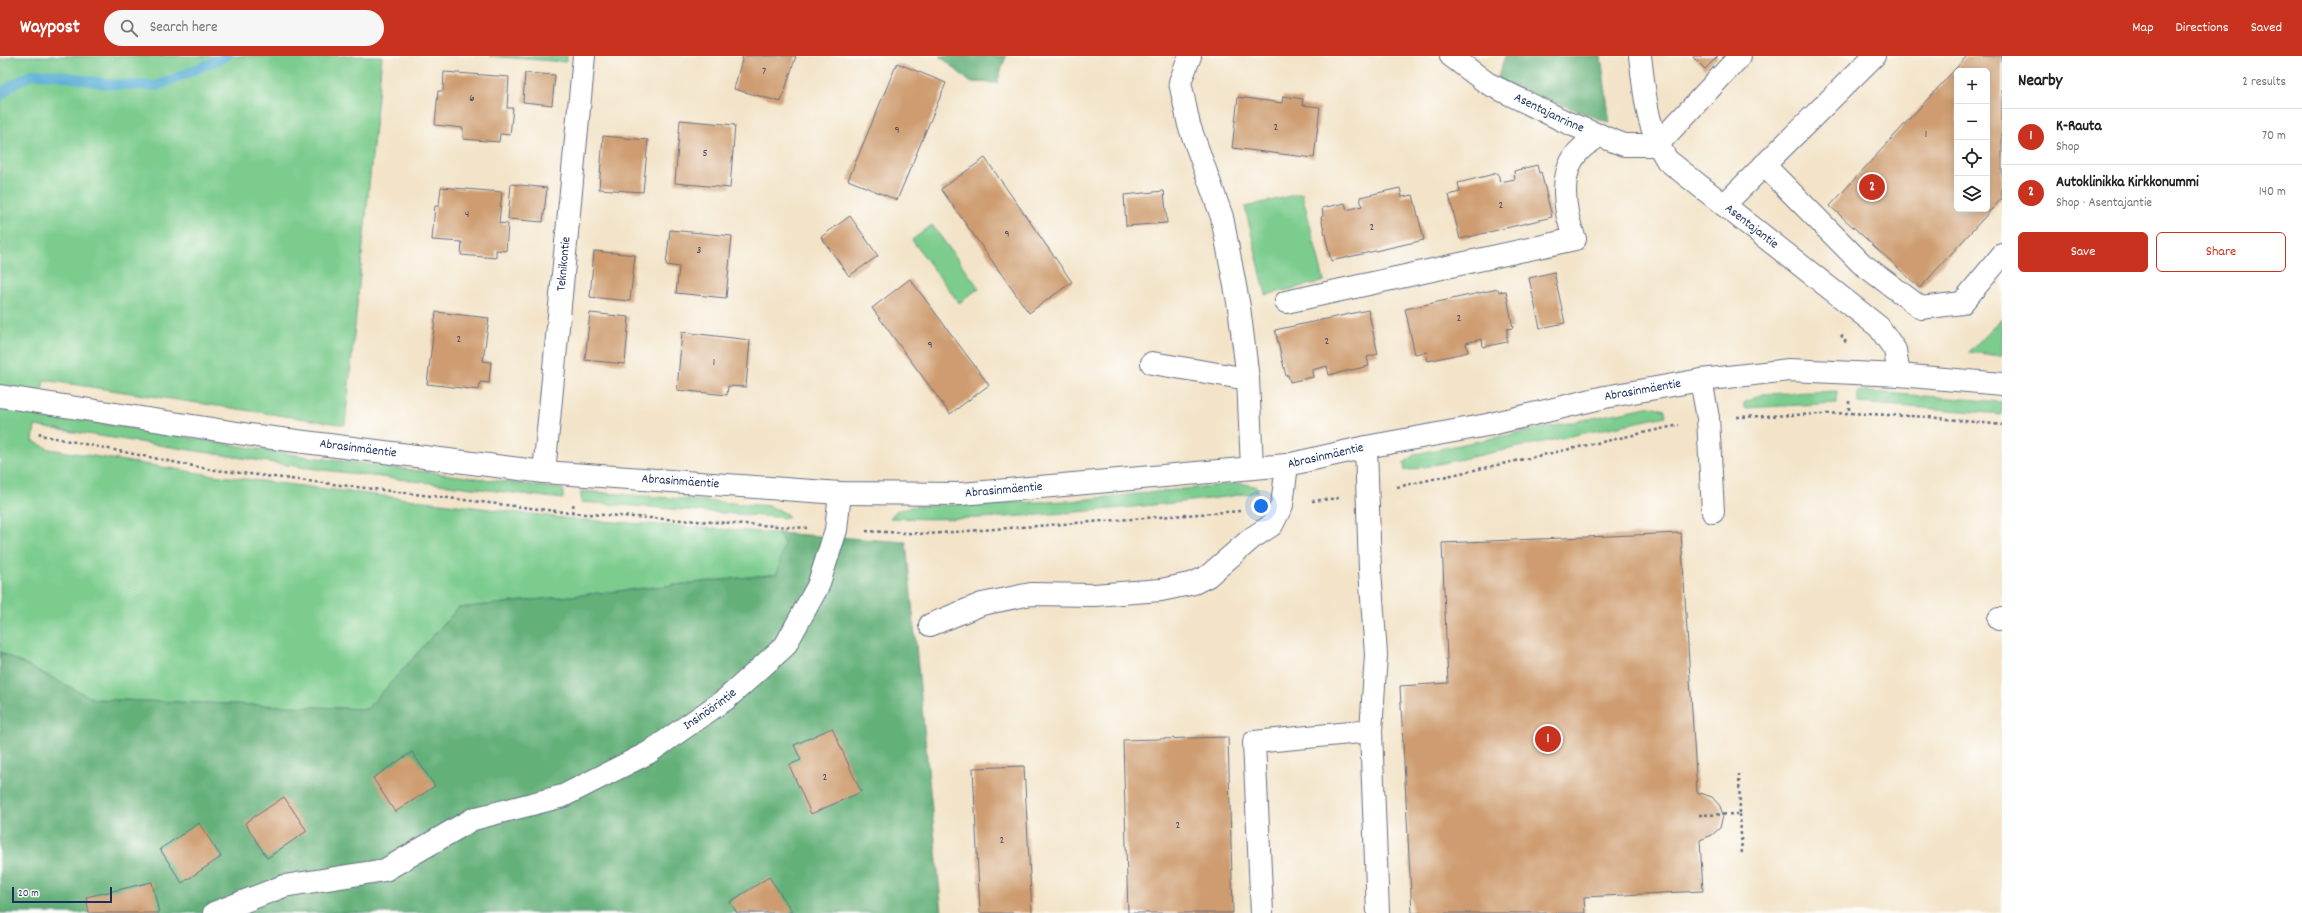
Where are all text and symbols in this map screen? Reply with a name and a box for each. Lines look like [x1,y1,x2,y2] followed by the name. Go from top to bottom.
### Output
[104,10,384,46] search box
[20,15,80,42] text: Waypost
[118,17,140,39] icon: search
[150,17,218,39] text: Search here
[2132,18,2154,38] text: Map
[2176,18,2229,38] text: Directions
[2251,18,2282,38] text: Saved
[762,64,766,80] house number: 7
[1954,68,1990,212] map controls
[1954,68,1990,104] button: +
[2018,70,2062,94] text: Nearby
[2242,73,2286,92] text: 2 results
[1511,88,1587,138] street label: Asentajanrinne
[469,91,475,107] house number: 6
[1954,104,1990,140] button: −
[2056,116,2101,138] text: K-Rauta
[1274,120,1279,136] house number: 2
[894,123,900,139] house number: 9
[1925,127,1927,143] house number: 1
[2030,127,2032,146] text: 1
[2262,127,2286,146] text: 70 m
[2056,138,2079,157] text: Shop
[1954,140,1990,176] button: locate
[702,146,708,162] house number: 5
[1859,172,1885,202] pin: 2
[2056,172,2199,194] text: Autoklinikka Kirkkonummi
[1954,176,1990,212] button: layers
[2028,183,2034,202] text: 2
[2259,183,2286,202] text: 140 m
[2056,194,2152,213] text: Shop · Asentajantie
[1499,198,1504,214] house number: 2
[1721,199,1783,254] street label: Asentajantie
[465,207,469,223] house number: 4
[1370,220,1375,236] house number: 2
[1004,227,1010,243] house number: 9
[2018,232,2148,272] button: Save
[2156,232,2286,272] button: Share
[552,236,576,292] street label: Teknikontie
[697,243,702,259] house number: 3
[1457,311,1462,327] house number: 2
[457,332,462,348] house number: 2
[1325,334,1330,350] house number: 2
[927,338,933,354] house number: 9
[713,355,715,371] house number: 1
[1603,374,1683,406] street label: Abrasinmäentie
[318,434,398,463] street label: Abrasinmäentie
[1286,438,1366,474] street label: Abrasinmäentie
[641,469,720,494] street label: Abrasinmäentie
[964,477,1044,503] street label: Abrasinmäentie
[1251,496,1271,516] your location
[680,684,741,735] street label: Insinöörintie
[1535,724,1561,754] pin: 1
[823,770,828,786] house number: 2
[1176,818,1181,834] house number: 2
[1000,833,1005,849] house number: 2
[12,885,112,904] scale bar
[18,886,39,902] text: 20 m

